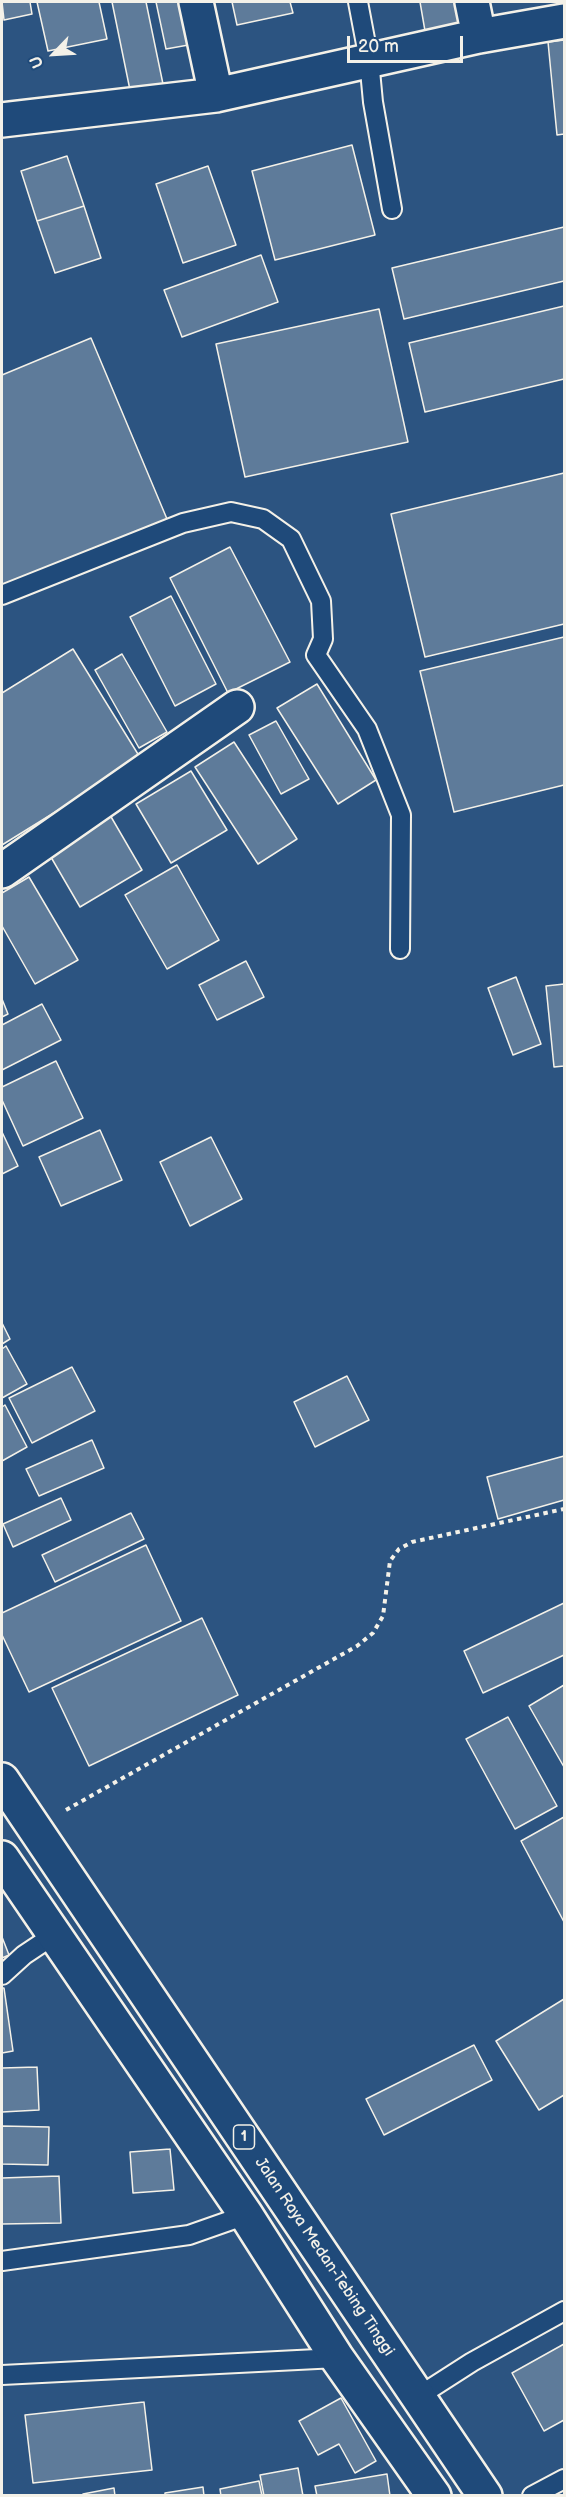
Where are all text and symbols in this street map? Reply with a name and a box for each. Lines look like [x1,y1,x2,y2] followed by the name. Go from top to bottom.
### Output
[24,24,84,84] north arrow
[350,24,466,62] scale bar
[358,36,399,57] text: 20 m
[26,53,48,71] text: U
[234,2125,254,2149] road number: 1
[250,2154,398,2360] street label: Jalan Raya Medan-Tebing Tinggi

